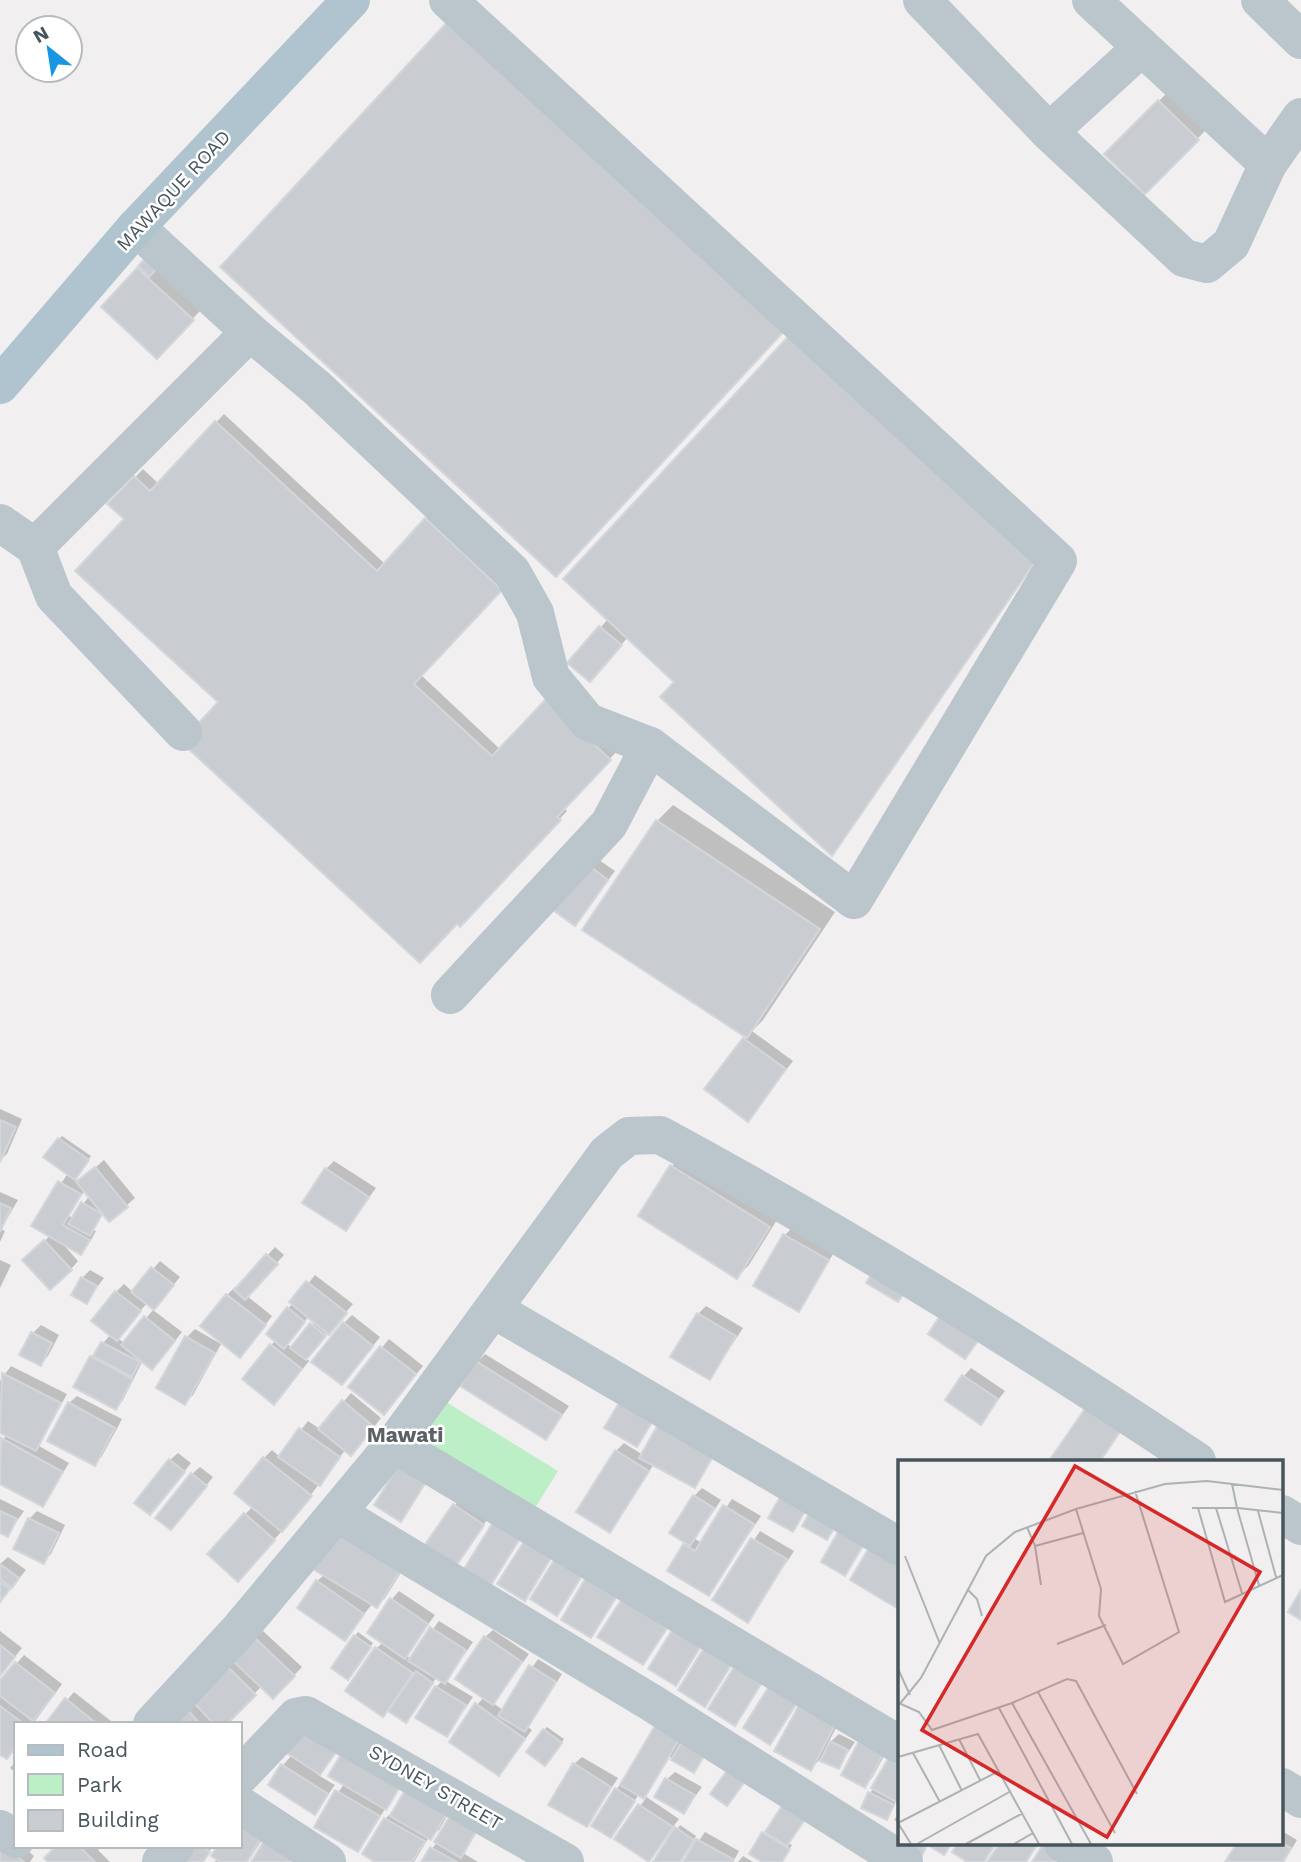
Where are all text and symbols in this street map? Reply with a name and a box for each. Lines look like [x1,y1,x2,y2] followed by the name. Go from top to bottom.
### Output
[14,14,84,84] north arrow
[29,21,53,48] text: N
[112,125,235,255] street label: MAWAQUE ROAD
[367,1422,443,1447] district label: Mawati
[898,1460,1284,1844] inset map
[14,1722,242,1848] legend
[77,1737,128,1762] text: Road
[365,1740,507,1835] street label: SYDNEY STREET
[77,1772,122,1797] text: Park
[77,1807,159,1832] text: Building

